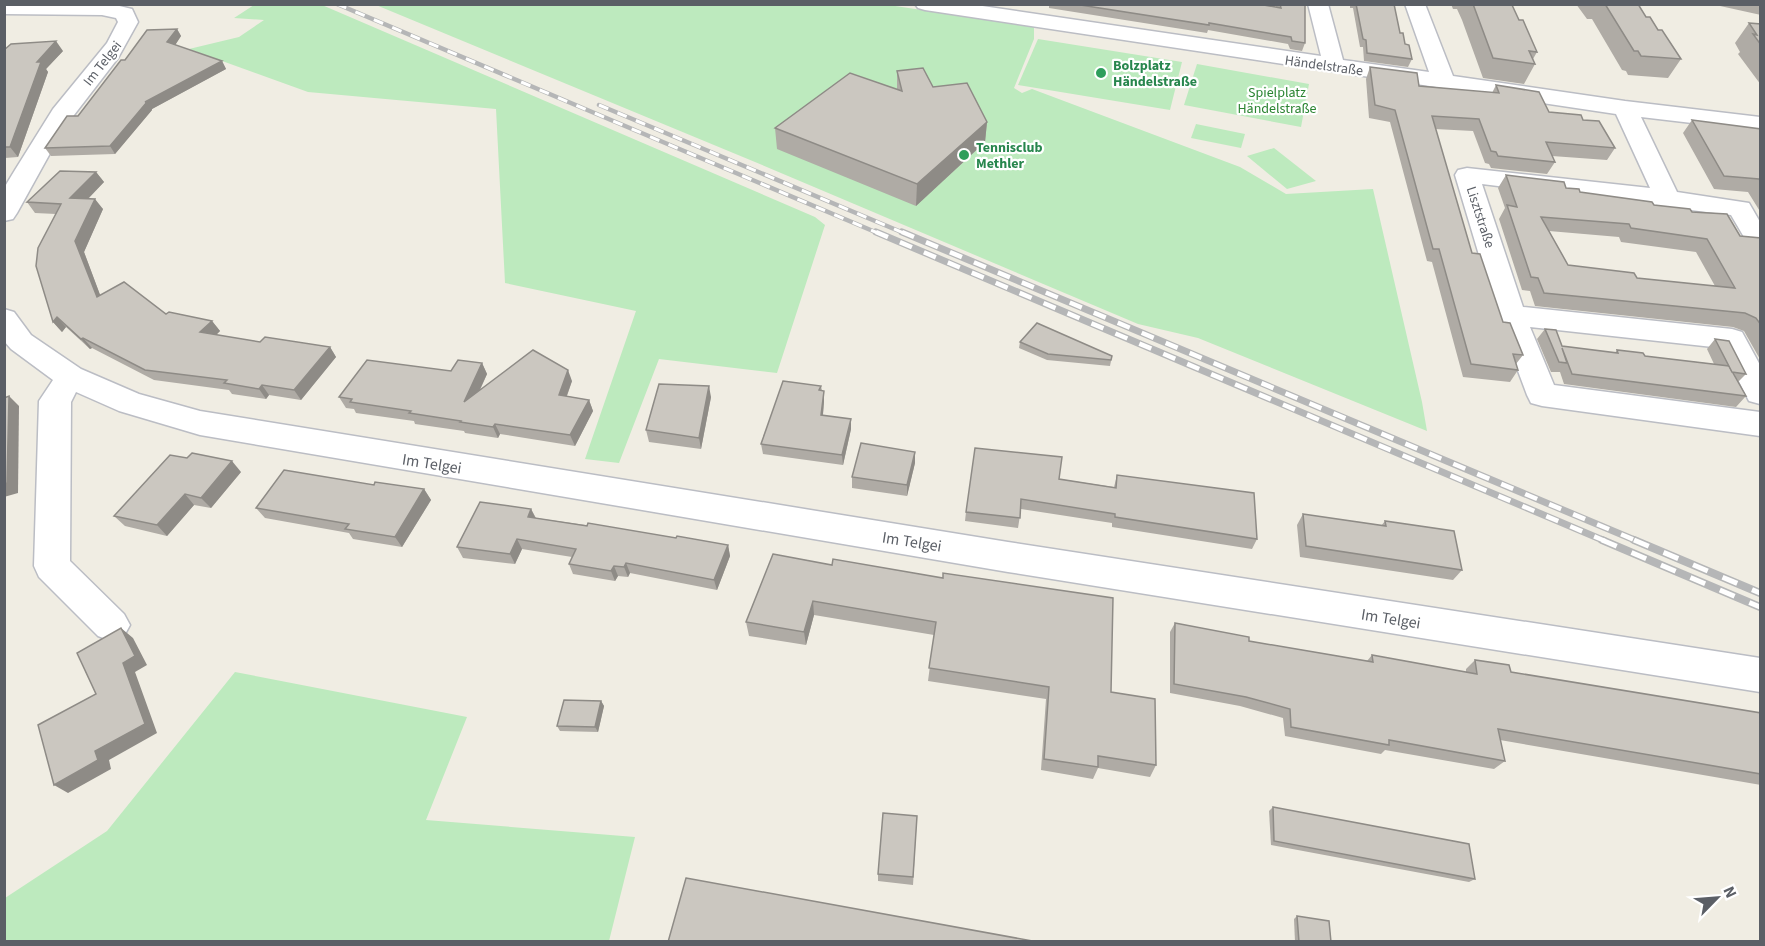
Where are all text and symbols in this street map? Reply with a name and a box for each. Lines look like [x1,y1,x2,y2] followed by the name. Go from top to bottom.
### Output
[79,37,127,90] street label: Im Telgei
[1283,51,1364,81] street label: Händelstraße
[1113,56,1197,92] place label: Bolzplatz Händelstraße
[1094,66,1108,80] marker: Bolzplatz Händelstraße
[1237,83,1317,119] park label: Spielplatz Händelstraße
[976,138,1043,174] place label: Tennisclub Methler
[957,148,971,162] marker: Tennisclub Methler
[1461,184,1499,251] street label: Lisztstraße
[401,448,463,480] street label: Im Telgei
[881,526,943,558] street label: Im Telgei
[1360,603,1422,635] street label: Im Telgei
[1687,868,1747,928] north arrow
[1717,883,1742,902] text: N

